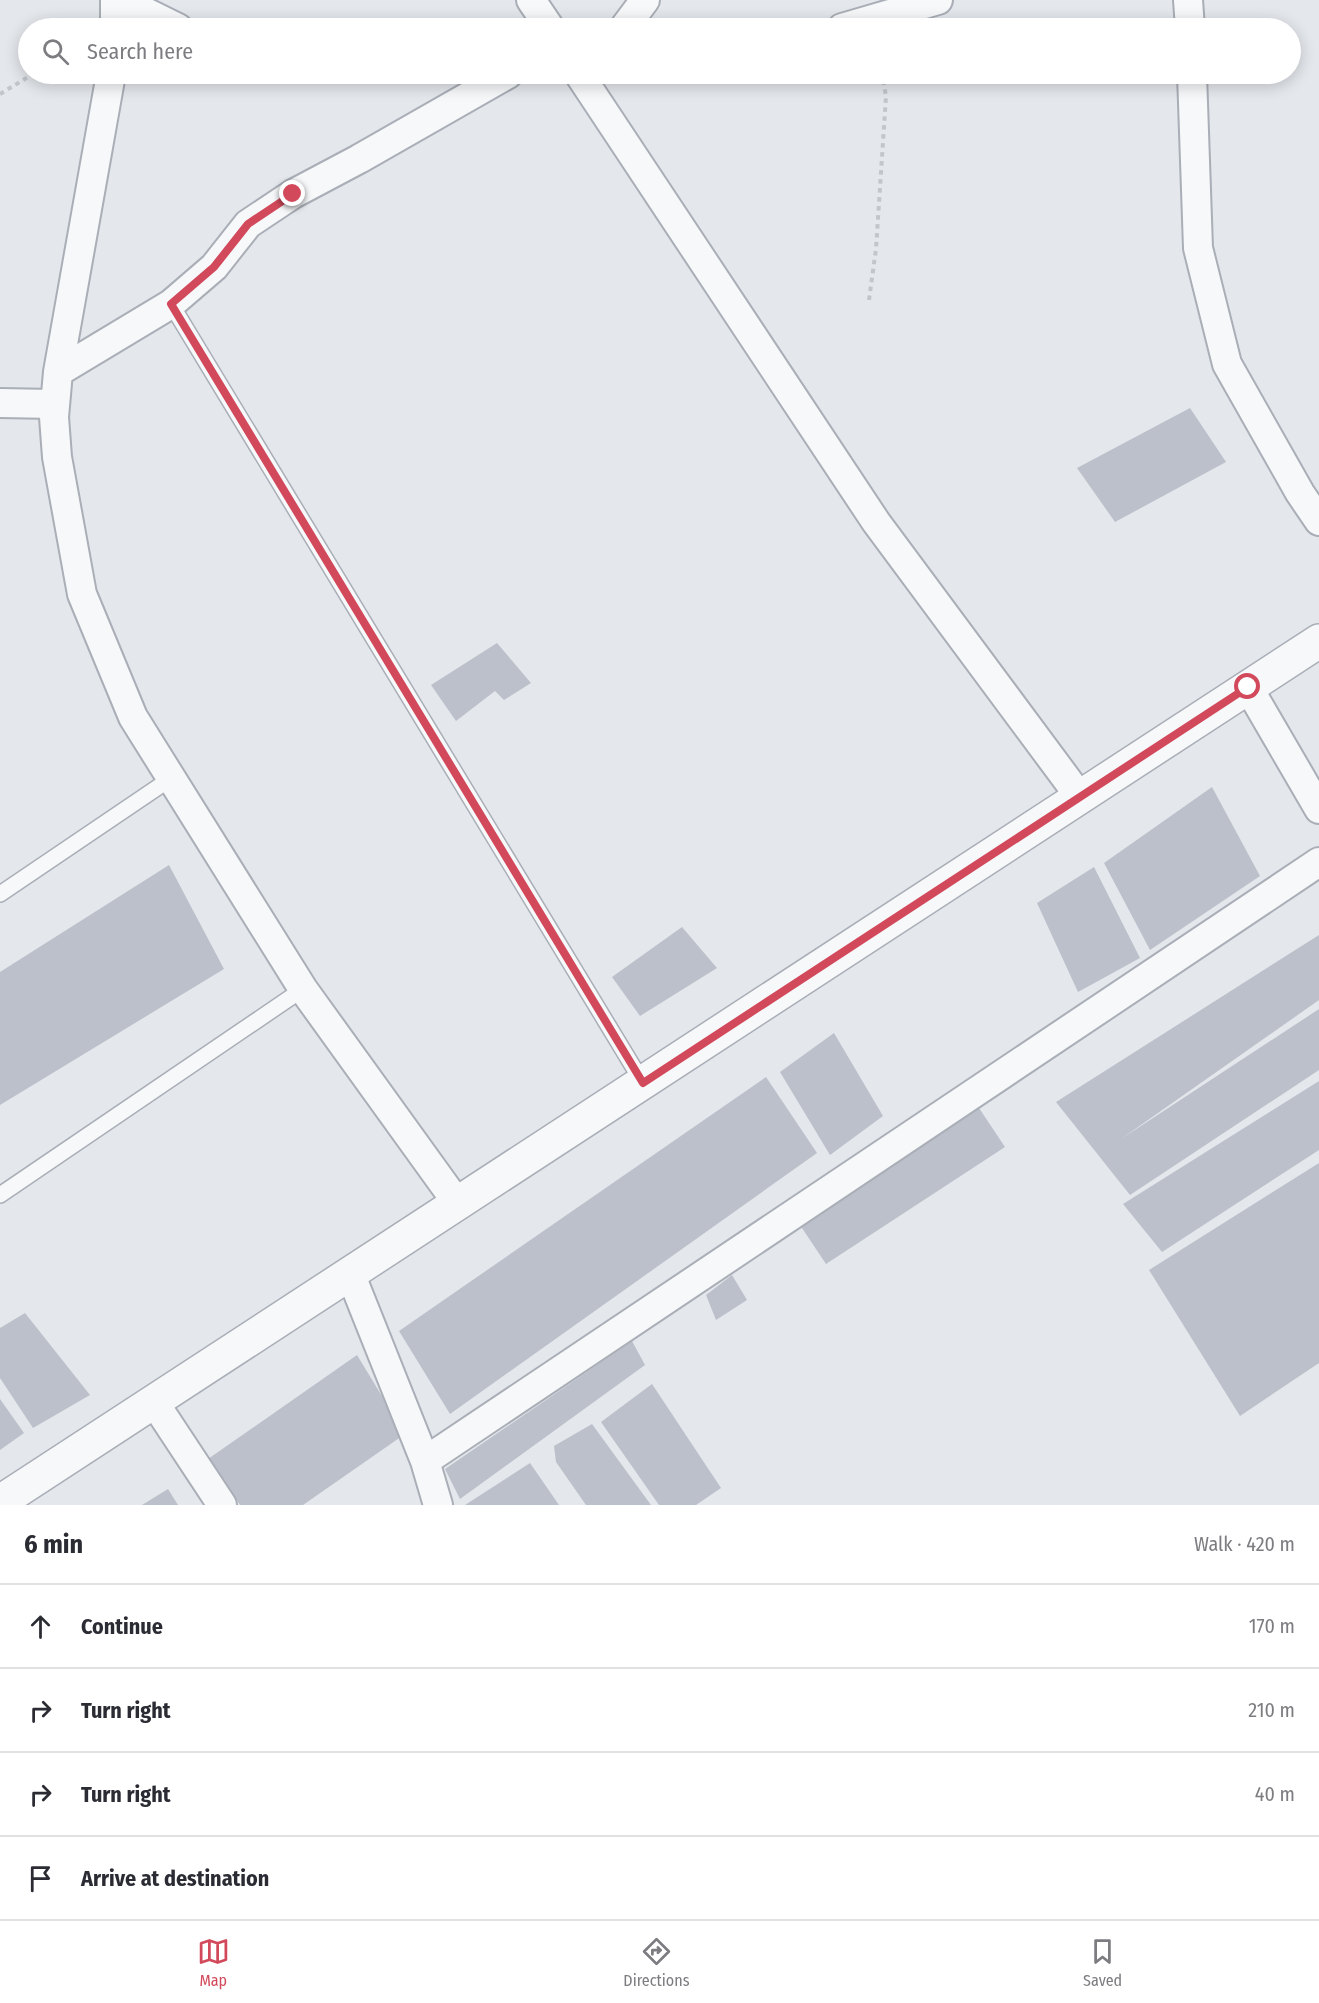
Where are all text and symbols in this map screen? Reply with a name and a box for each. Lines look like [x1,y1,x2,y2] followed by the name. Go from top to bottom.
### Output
[18,18,1301,84] search box
[39,35,72,68] icon: search
[87,38,193,65] text: Search here
[279,180,305,206] route end
[1234,673,1260,699] route start
[24,1529,83,1560] text: 6 min
[1194,1532,1295,1556] text: Walk · 420 m
[24,1610,57,1643] icon: ahead
[81,1613,163,1640] text: Continue
[1249,1614,1295,1638] text: 170 m
[24,1694,57,1727] icon: right
[81,1697,170,1724] text: Turn right
[1248,1698,1295,1722] text: 210 m
[24,1778,57,1811] icon: right
[81,1781,170,1808] text: Turn right
[1255,1782,1295,1806] text: 40 m
[24,1862,57,1895] icon: arrive
[81,1865,269,1892] text: Arrive at destination
[197,1935,230,1990] tab: Map
[623,1935,690,1990] tab: Directions
[1083,1935,1122,1990] tab: Saved

